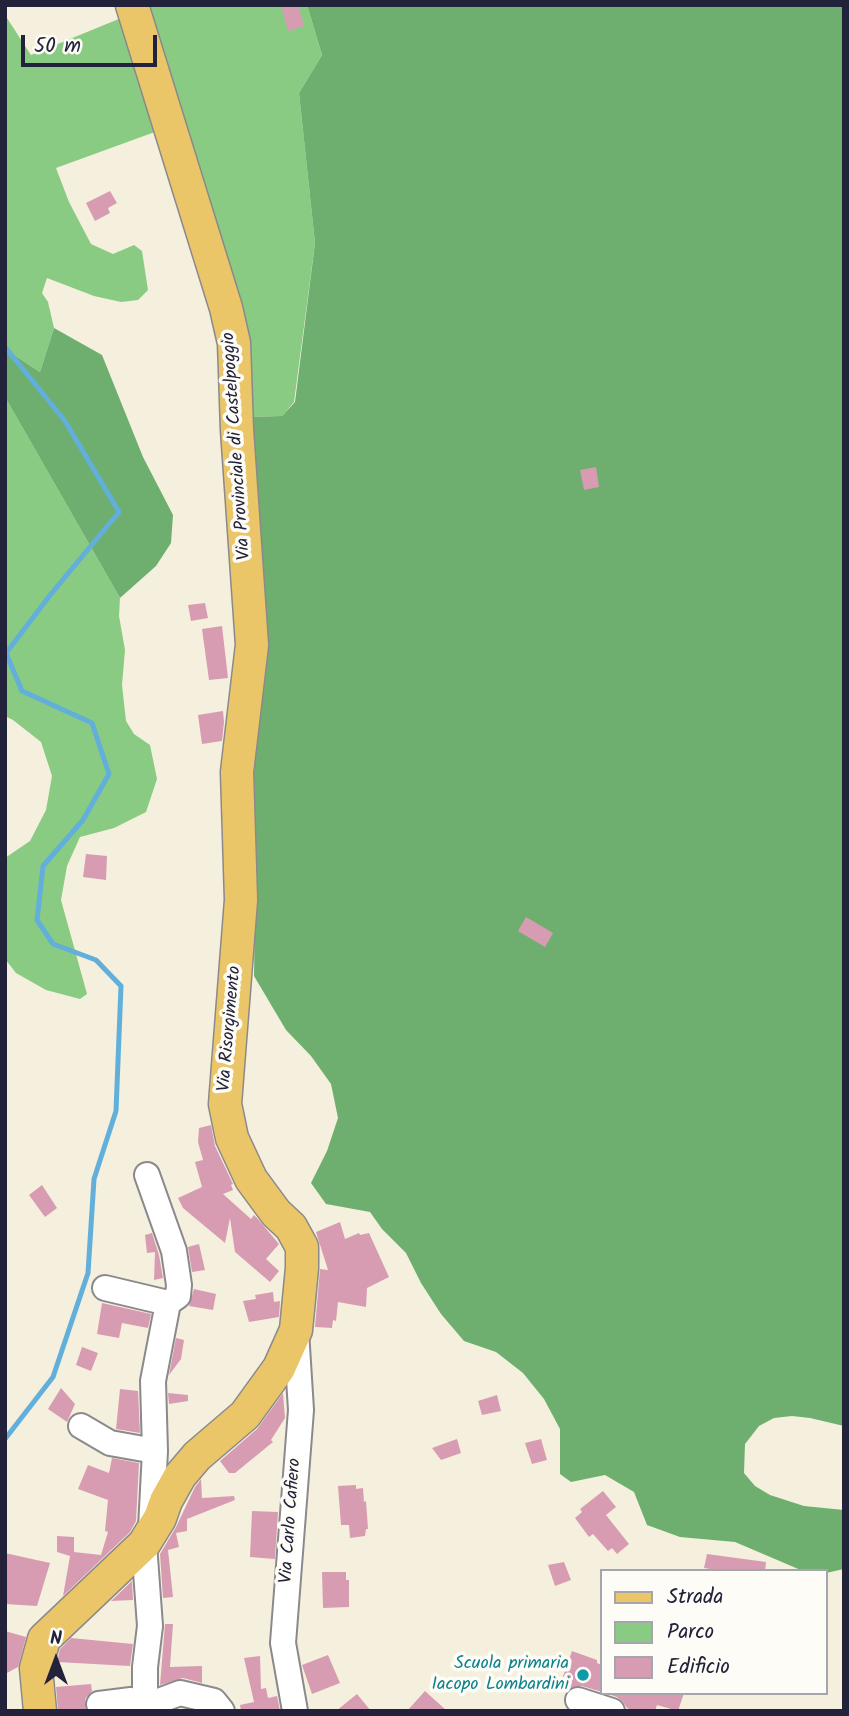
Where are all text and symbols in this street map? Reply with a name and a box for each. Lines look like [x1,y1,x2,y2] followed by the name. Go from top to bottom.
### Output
[24,21,161,65] scale bar
[34,30,81,63] text: 50 m
[219,331,257,561] street label: Via Provinciale di Castelpoggio
[215,965,247,1093] street label: Via Risorgimento
[277,1458,307,1584] street label: Via Carlo Cafiero
[600,1569,828,1695] legend
[667,1581,723,1614] text: Strada
[667,1616,714,1649] text: Parco
[50,1624,62,1654] text: N
[21,1625,91,1695] north arrow
[667,1651,730,1684] text: Edificio
[432,1654,569,1696] place label: Scuola primaria Iacopo Lombardini
[575,1667,591,1683] marker: Scuola primaria Iacopo Lombardini

